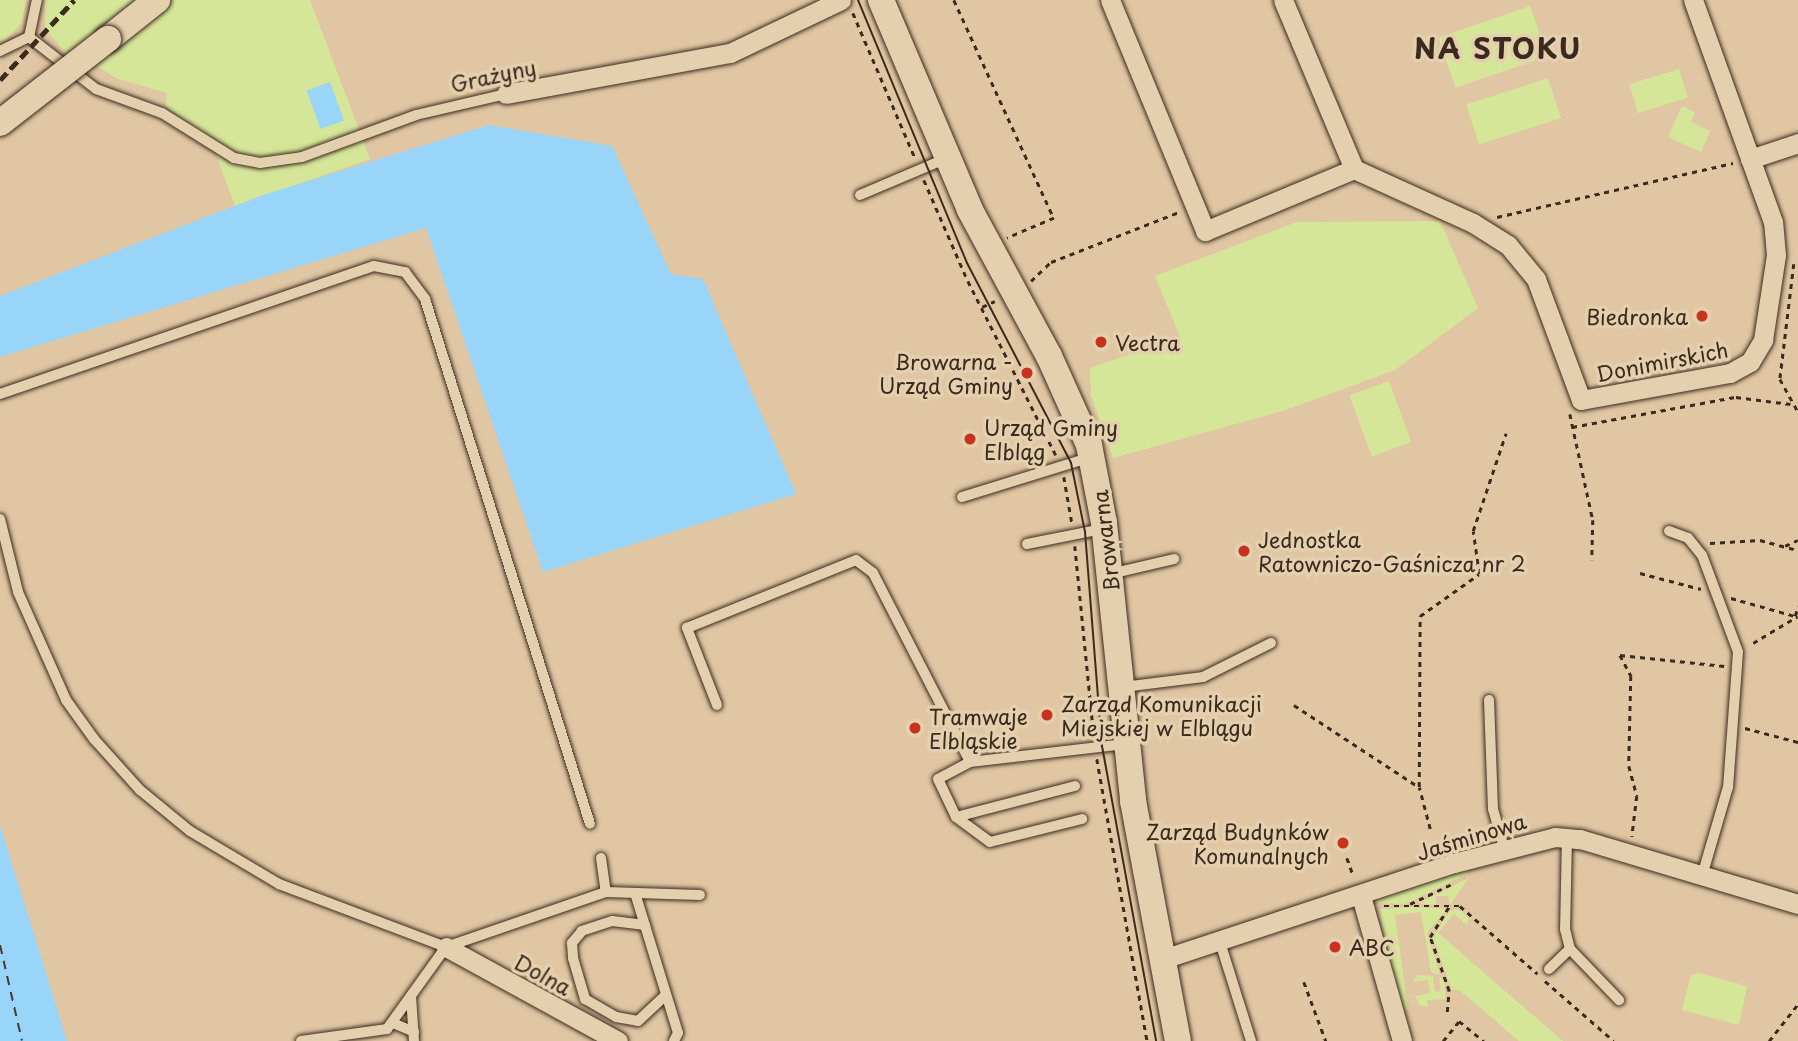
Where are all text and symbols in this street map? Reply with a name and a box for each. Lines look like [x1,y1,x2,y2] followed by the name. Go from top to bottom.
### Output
[1414,31,1582,65] district label: NA STOKU
[448,54,538,96] street label: Grażyny
[1586,303,1688,329] place label: Biedronka
[1694,308,1710,324] marker: Biedronka
[1115,329,1180,355] place label: Vectra
[1093,334,1109,350] marker: Vectra
[1594,336,1730,386] street label: Donimirskich
[880,348,1013,398] place label: Browarna - Urząd Gminy
[1019,365,1035,381] marker: Browarna - Urząd Gminy
[984,414,1117,464] place label: Urząd Gminy Elbląg
[962,431,978,447] marker: Urząd Gminy Elbląg
[1086,489,1124,593] street label: Browarna
[1258,526,1526,576] place label: Jednostka Ratowniczo-Gaśnicza nr 2
[1236,543,1252,559] marker: Jednostka Ratowniczo-Gaśnicza nr 2
[1061,690,1262,740] place label: Zarząd Komunikacji Miejskiej w Elblągu
[929,703,1028,753] place label: Tramwaje Elbląskie
[1039,707,1055,723] marker: Zarząd Komunikacji Miejskiej w Elblągu
[907,720,923,736] marker: Tramwaje Elbląskie
[1413,807,1529,865] street label: Jaśminowa
[1145,818,1329,868] place label: Zarząd Budynków Komunalnych
[1335,835,1351,851] marker: Zarząd Budynków Komunalnych
[1349,934,1395,960] place label: ABC
[1327,939,1343,955] marker: ABC
[510,948,576,1000] street label: Dolna

